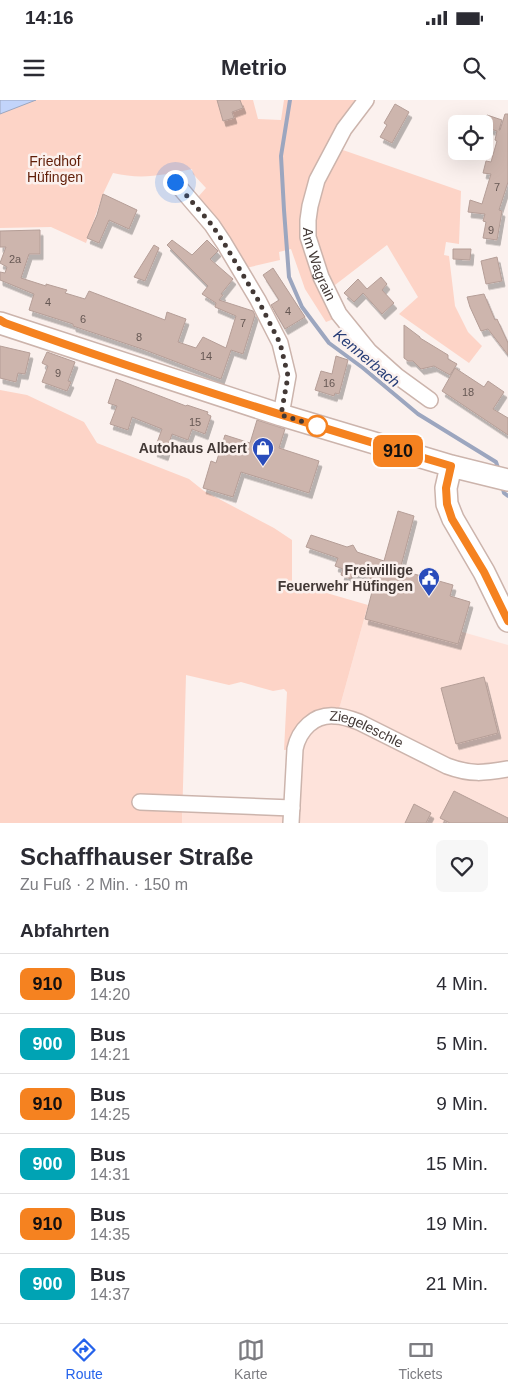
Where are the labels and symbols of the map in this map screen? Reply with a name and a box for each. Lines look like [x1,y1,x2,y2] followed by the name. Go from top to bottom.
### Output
[27,153,83,185] park label: Friedhof Hüfingen
[163,170,188,195] your location
[494,181,500,193] house number: 7
[488,224,494,236] house number: 9
[300,228,339,303] street label: Am Wagrain
[9,253,22,265] house number: 2a
[45,296,51,308] house number: 4
[285,305,291,317] house number: 4
[80,313,86,325] house number: 6
[240,317,246,329] house number: 7
[331,325,403,391] water label: Kennerbach
[136,331,142,343] house number: 8
[200,350,212,362] house number: 14
[55,367,61,379] house number: 9
[323,377,335,389] house number: 16
[462,386,474,398] house number: 18
[306,415,328,437] unlabelled marker
[189,416,201,428] house number: 15
[369,435,427,467] line badge: 910
[251,436,275,467] shop icon: Autohaus Albert
[139,440,247,456] place label: Autohaus Albert
[278,562,413,594] place label: Freiwillige Feuerwehr Hüfingen
[417,566,441,597] public building icon: Freiwillige Feuerwehr Hüfingen
[329,708,406,751] street label: Ziegeleschle

